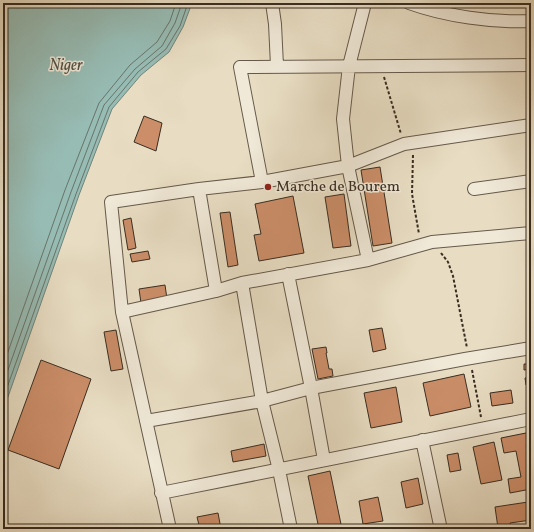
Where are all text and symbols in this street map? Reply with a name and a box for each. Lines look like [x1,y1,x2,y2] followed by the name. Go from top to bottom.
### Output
[49,55,84,77] water label: Niger
[276,177,400,198] place label: Marche de Bourem
[263,182,273,192] marker: Marche de Bourem

